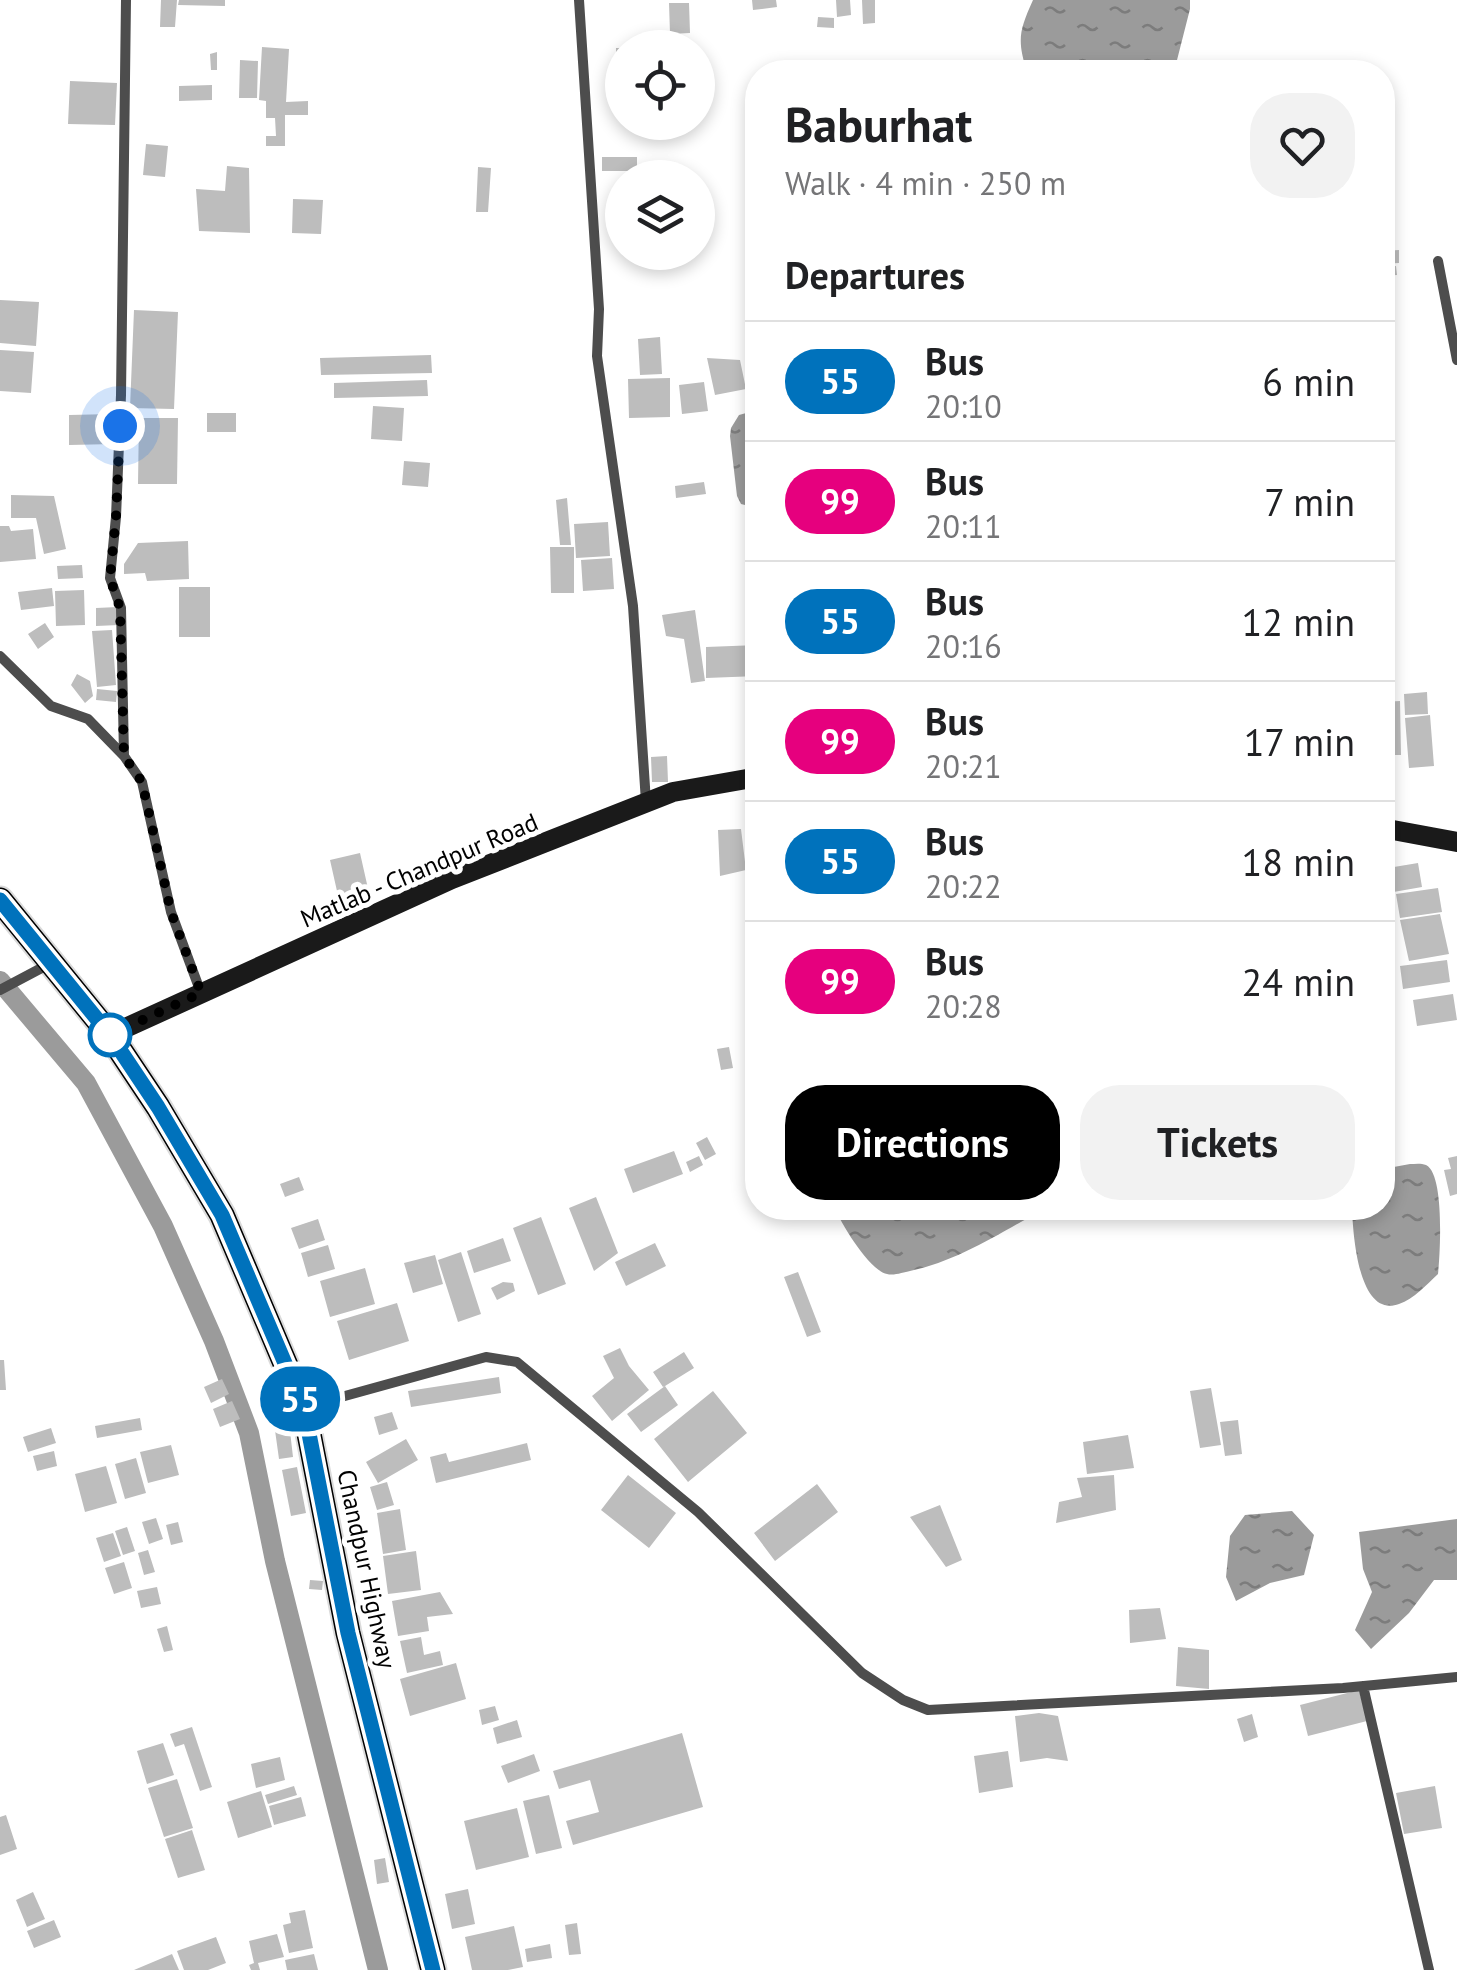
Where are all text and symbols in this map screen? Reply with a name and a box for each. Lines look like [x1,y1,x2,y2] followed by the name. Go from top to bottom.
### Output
[605,30,715,270] map controls
[605,30,715,140] button: locate
[785,93,972,155] text: Baburhat
[1250,93,1355,198] button: heart
[605,160,715,270] button: layers
[785,162,1066,204] text: Walk · 4 min · 250 m
[785,250,965,299] text: Departures
[925,336,984,385] text: Bus
[1262,357,1355,406] text: 6 min
[820,358,860,404] text: 55
[925,385,1002,427] text: 20:10
[95,401,145,451] your location
[925,456,984,505] text: Bus
[1264,477,1355,526] text: 7 min
[820,478,860,524] text: 99
[925,505,1002,547] text: 20:11
[925,576,984,625] text: Bus
[1242,597,1355,646] text: 12 min
[820,598,860,644] text: 55
[925,625,1002,667] text: 20:16
[925,696,984,745] text: Bus
[1244,717,1355,766] text: 17 min
[820,718,860,764] text: 99
[925,745,1002,787] text: 20:21
[295,805,543,935] street label: Matlab - Chandpur Road
[925,816,984,865] text: Bus
[1242,837,1355,886] text: 18 min
[820,838,860,884] text: 55
[925,865,1002,907] text: 20:22
[925,936,984,985] text: Bus
[1242,957,1355,1006] text: 24 min
[820,958,860,1004] text: 99
[925,985,1002,1027] text: 20:28
[89,1014,131,1056] unlabelled marker
[785,1085,1060,1200] button: Directions
[1080,1085,1355,1200] button: Tickets
[255,1366,345,1432] line badge: 55
[280,1376,320,1422] text: 55
[330,1467,404,1672] street label: Chandpur Highway

